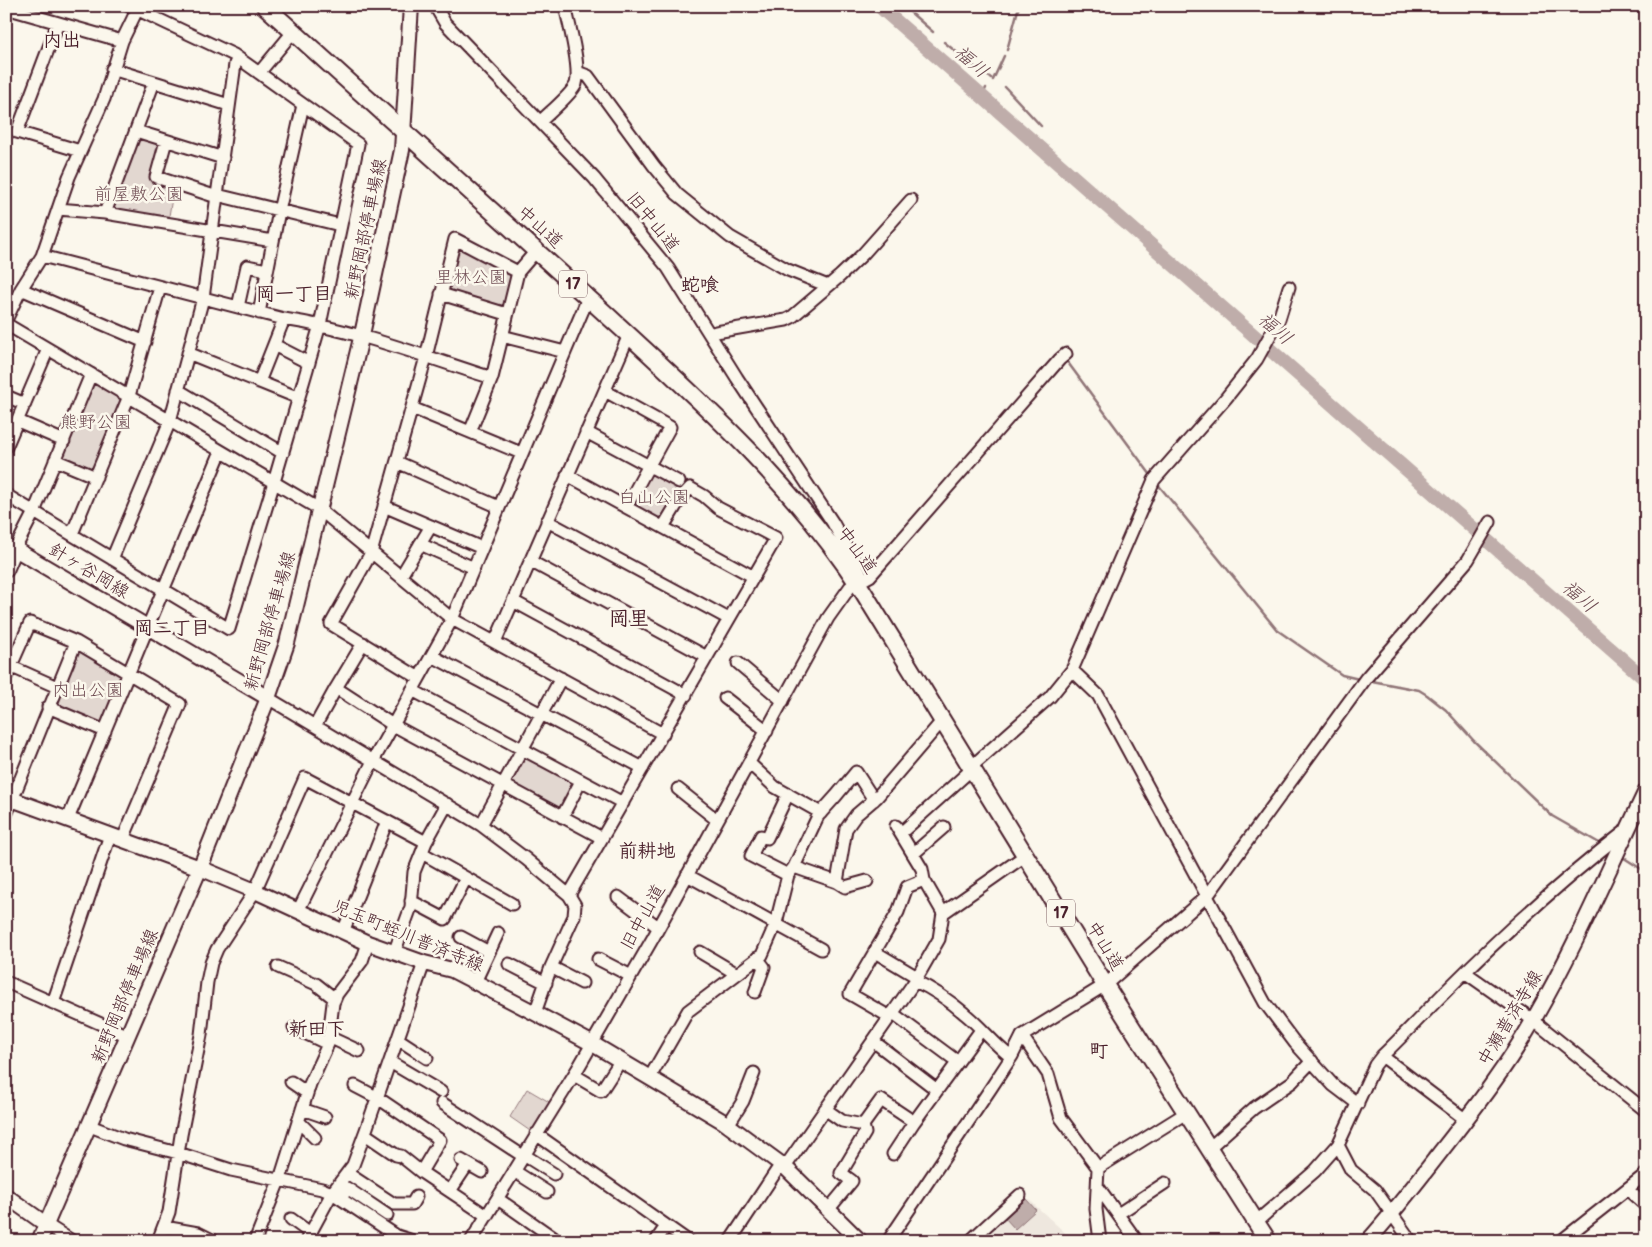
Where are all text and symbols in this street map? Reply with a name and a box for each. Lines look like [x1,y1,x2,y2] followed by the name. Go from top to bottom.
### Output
[43,29,81,52] district label: 内出
[949,41,993,83] water label: 福川
[341,156,391,302] street label: 新野岡部停車場線
[94,184,184,205] park label: 前屋敷公園
[622,187,684,257] street label: 旧中山道
[513,201,567,253] street label: 中山道
[435,267,507,288] park label: 里林公園
[559,270,587,298] road number: 17
[681,274,719,297] district label: 蛇喰
[256,283,332,306] district label: 岡一丁目
[1253,308,1297,350] water label: 福川
[60,412,132,433] park label: 熊野公園
[618,487,690,508] park label: 白山公園
[833,522,881,578] street label: 中山道
[45,539,133,603] street label: 針ヶ谷岡線
[240,549,300,693] street label: 新野岡部停車場線
[1557,576,1601,618] water label: 福川
[609,607,649,631] district label: 岡里
[134,617,210,640] district label: 岡二丁目
[52,680,124,701] park label: 内出公園
[618,840,676,863] district label: 前耕地
[616,880,670,954] street label: 旧中山道
[329,896,487,976] street label: 児玉町蛭川普済寺線
[1047,900,1075,926] road number: 17
[1082,917,1128,975] street label: 中山道
[87,926,163,1066] street label: 新野岡部停車場線
[1473,966,1547,1070] street label: 中瀬普済寺線
[288,1018,346,1041] district label: 新田下
[1089,1040,1109,1063] district label: 町

